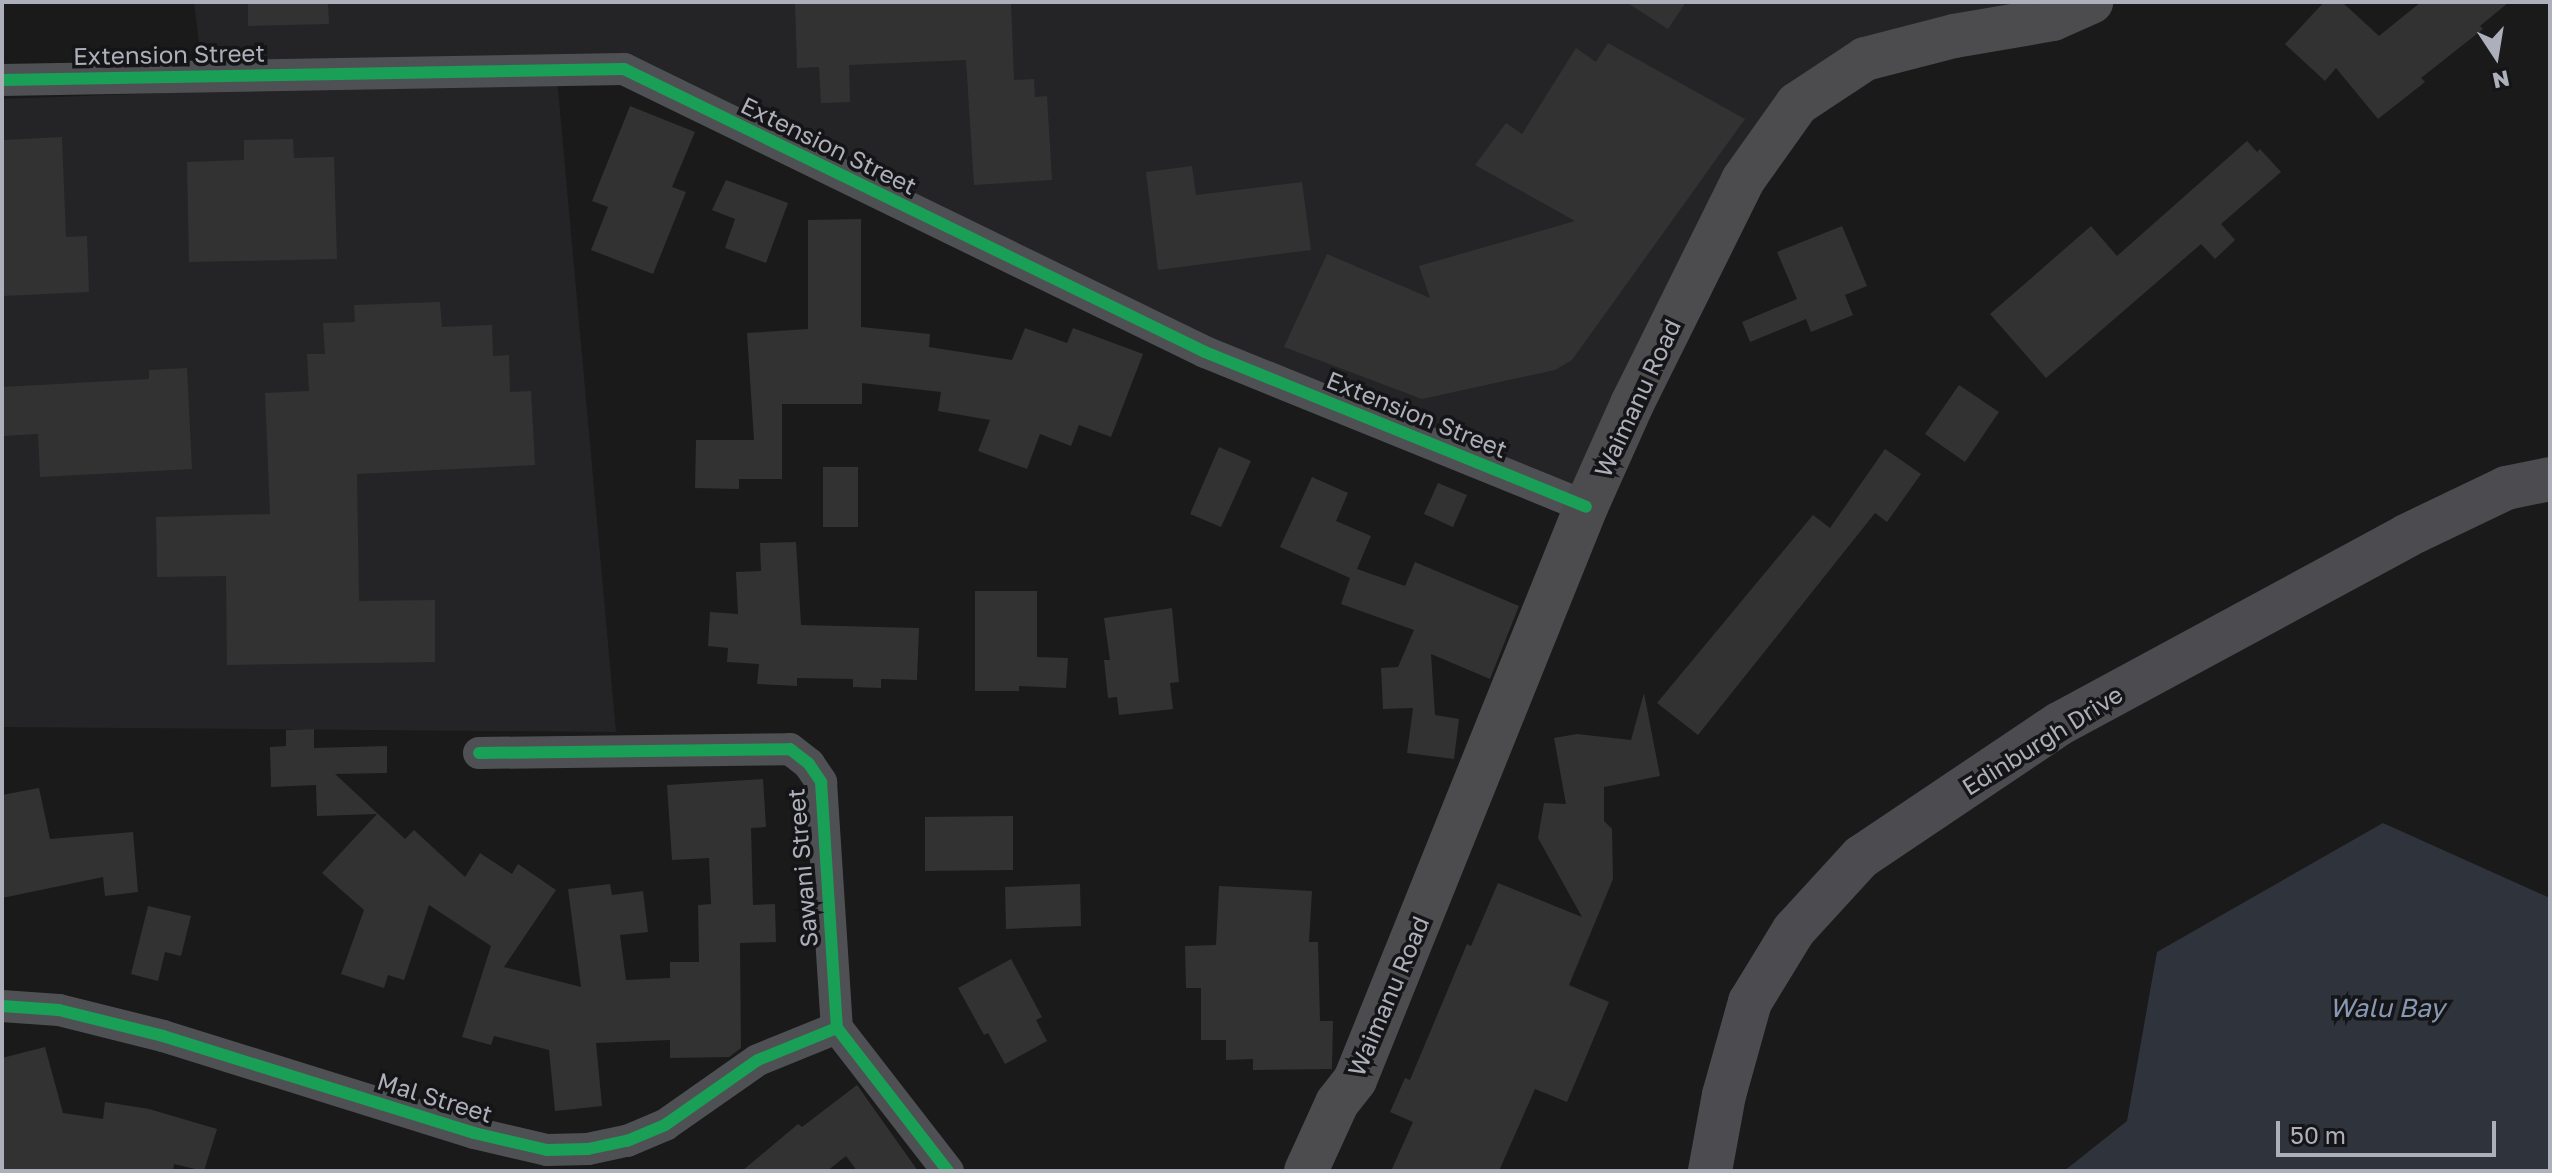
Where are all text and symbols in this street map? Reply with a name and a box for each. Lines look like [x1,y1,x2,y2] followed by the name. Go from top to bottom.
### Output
[2456,16,2536,96] north arrow
[73,38,265,70] street label: Extension Street
[2490,65,2512,95] text: N
[736,90,922,200] street label: Extension Street
[1588,314,1686,482] street label: Waimanu Road
[1323,365,1511,463] street label: Extension Street
[1956,679,2128,801] street label: Edinburgh Drive
[781,787,823,949] street label: Sawani Street
[1341,912,1435,1080] street label: Waimanu Road
[2329,992,2445,1024] water label: Walu Bay
[374,1066,496,1128] street label: Mal Street
[2280,1105,2500,1155] scale bar
[2290,1120,2346,1149] text: 50 m

